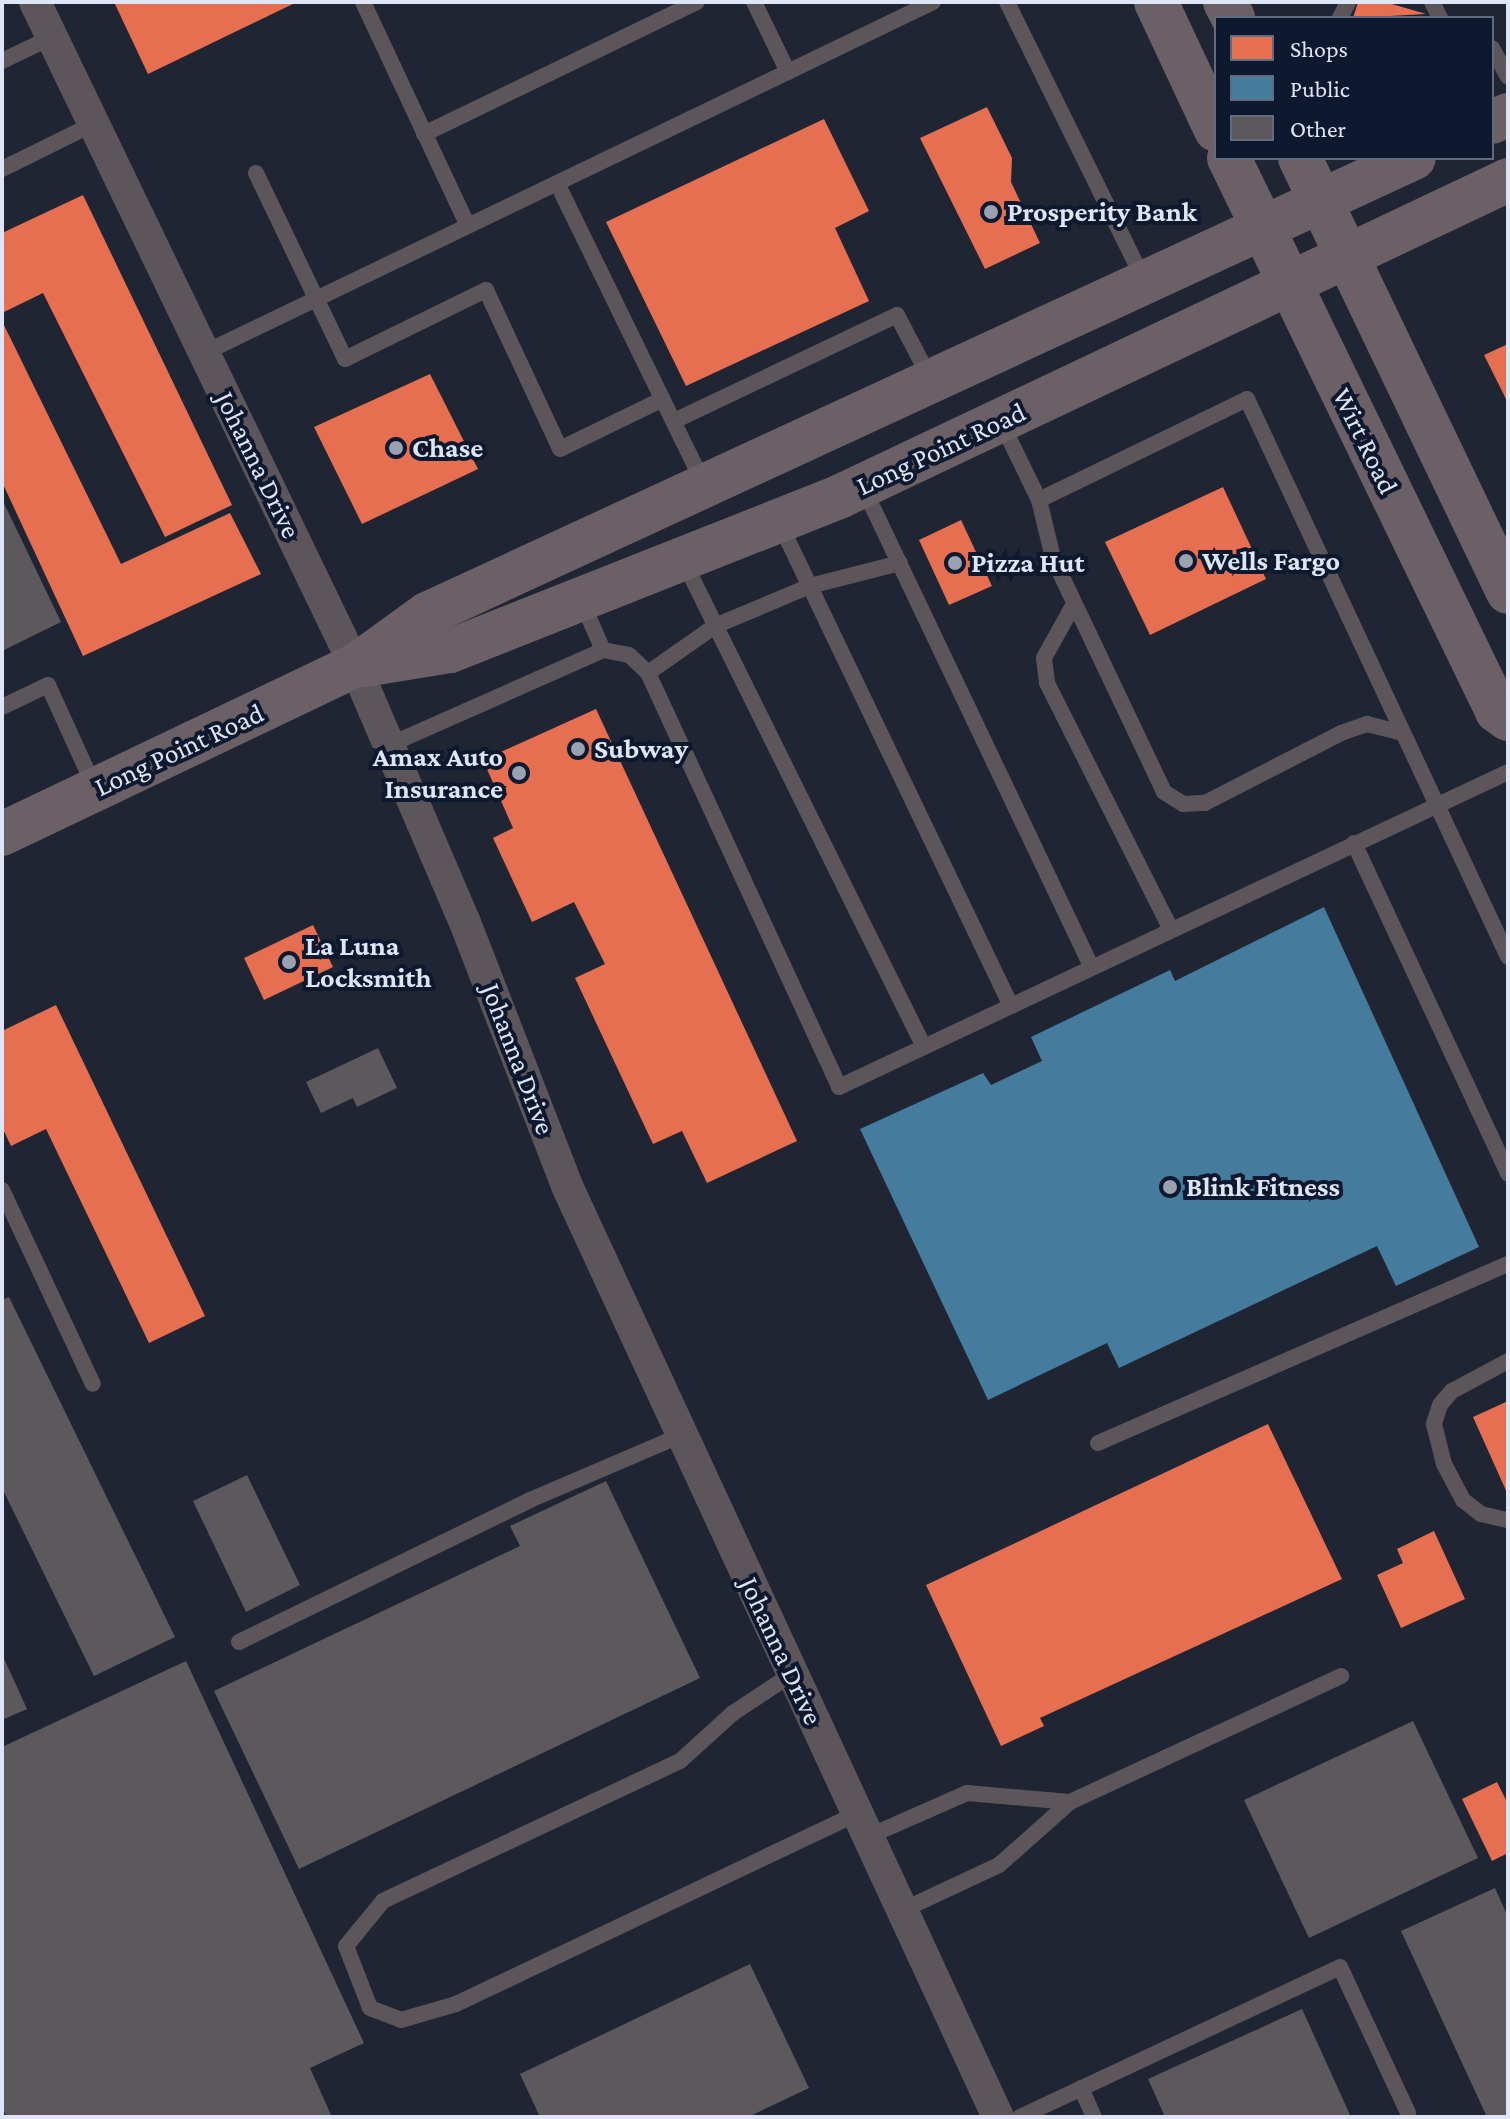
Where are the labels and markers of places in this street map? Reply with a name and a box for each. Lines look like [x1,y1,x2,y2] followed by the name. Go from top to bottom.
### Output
[1007,195,1197,229] place label: Prosperity Bank
[982,203,1000,221] marker: Prosperity Bank
[412,431,483,465] place label: Chase
[387,439,405,457] marker: Chase
[1202,544,1340,578] place label: Wells Fargo
[971,546,1085,580] place label: Pizza Hut
[1177,552,1195,570] marker: Wells Fargo
[946,554,964,572] marker: Pizza Hut
[594,732,688,766] place label: Subway
[373,740,503,806] place label: Amax Auto Insurance
[569,740,587,758] marker: Subway
[510,764,528,782] marker: Amax Auto Insurance
[305,929,432,995] place label: La Luna Locksmith
[280,953,298,971] marker: La Luna Locksmith
[1186,1170,1340,1204] place label: Blink Fitness
[1161,1178,1179,1196] marker: Blink Fitness

